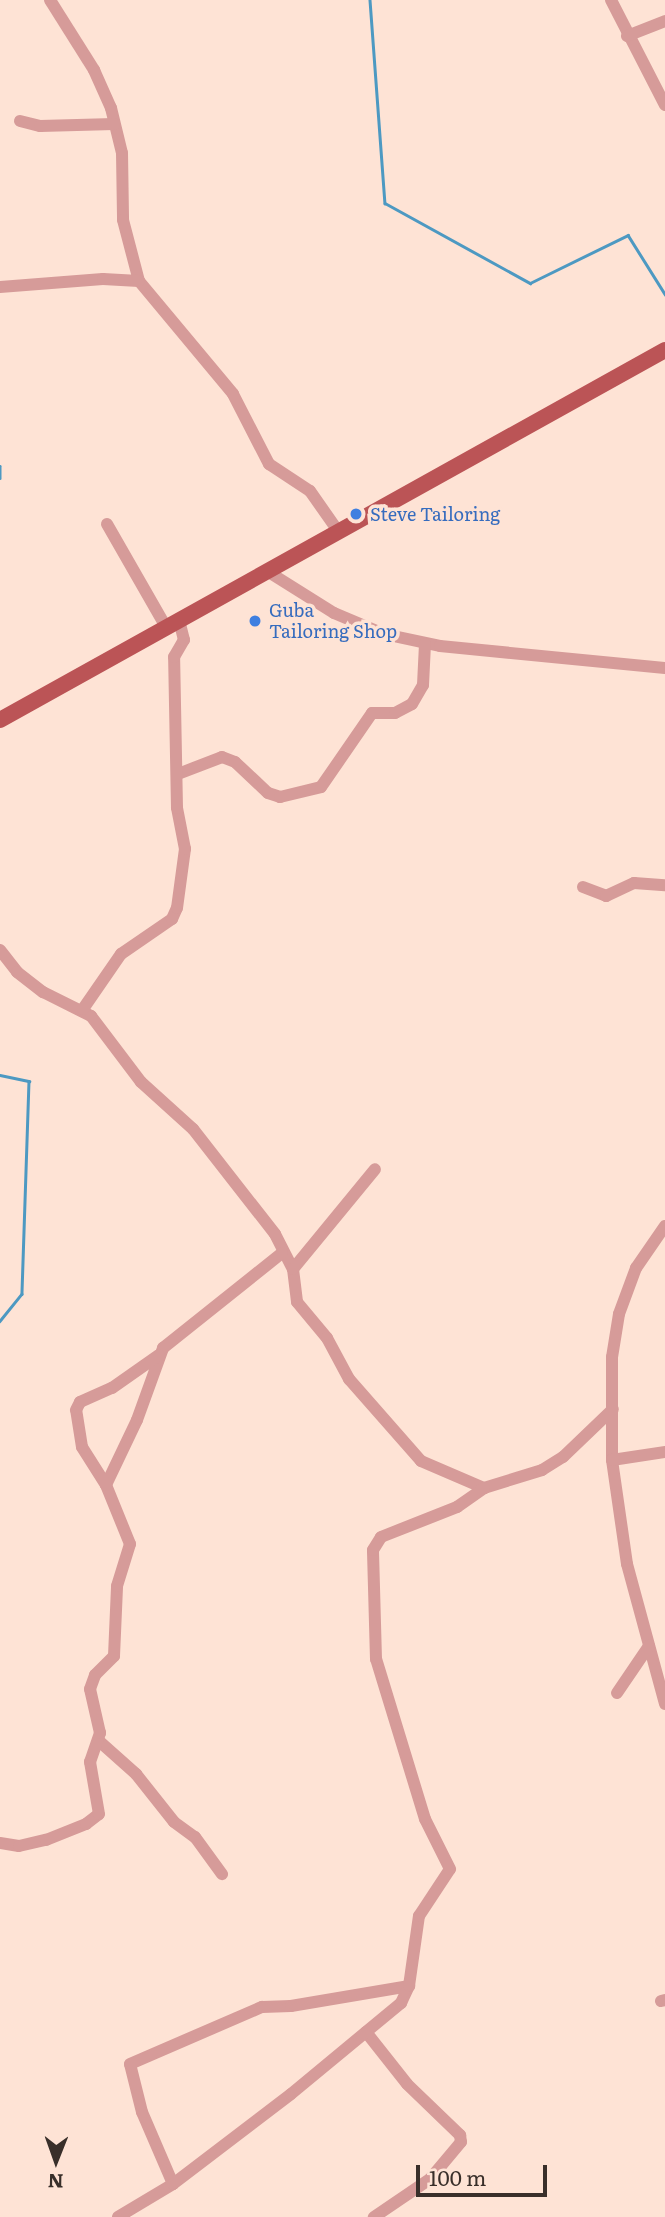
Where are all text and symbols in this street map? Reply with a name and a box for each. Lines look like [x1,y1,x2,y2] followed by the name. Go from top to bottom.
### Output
[370,503,500,525] place label: Steve Tailoring
[348,506,364,522] marker: Steve Tailoring
[269,600,397,642] place label: Guba Tailoring Shop
[247,613,263,629] marker: Guba Tailoring Shop
[21,2126,91,2196] north arrow
[420,2150,551,2194] scale bar
[429,2161,486,2192] text: 100 m
[47,2168,64,2196] text: N

